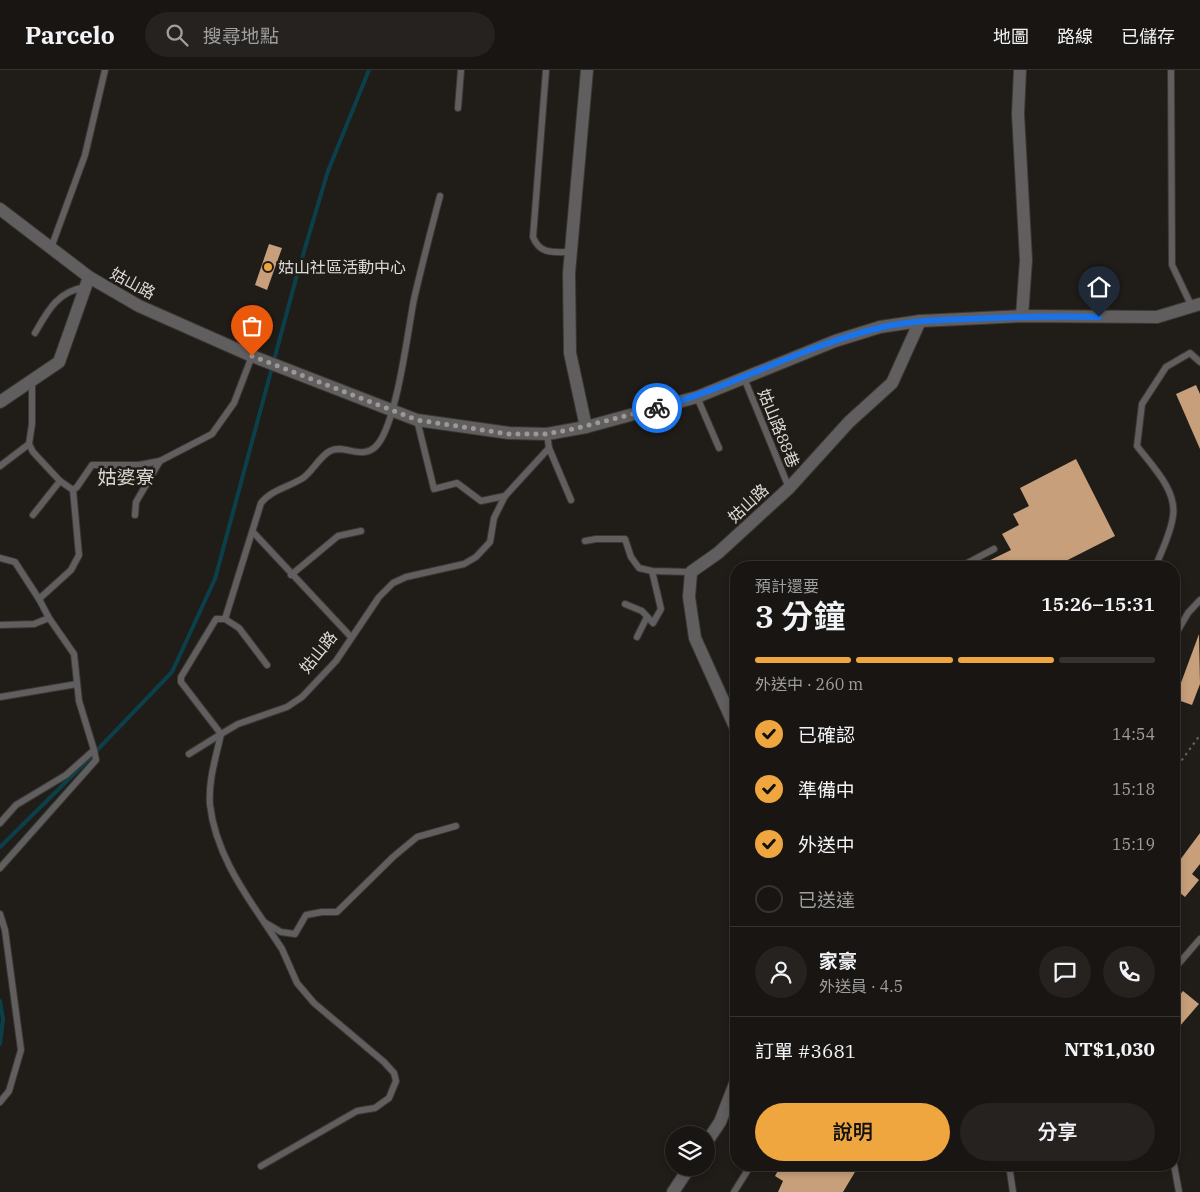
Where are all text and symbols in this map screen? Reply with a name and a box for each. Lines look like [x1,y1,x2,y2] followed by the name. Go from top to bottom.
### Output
[145,12,495,57] search box
[25,19,115,51] text: Parcelo
[163,21,191,49] icon: search
[203,24,279,48] text: 搜尋地點
[993,25,1029,48] text: 地圖
[1057,25,1093,48] text: 路線
[1121,25,1175,48] text: 已儲存
[278,257,406,277] place label: 姑山社區活動中心
[262,261,274,273] marker: 姑山社區活動中心
[107,263,159,303] street label: 姑山路
[1078,266,1120,317] pin
[1085,273,1113,301] icon: home
[231,305,273,356] pin
[238,312,266,340] icon: bag
[632,383,682,433] courier
[754,386,804,470] street label: 姑山路88巷
[643,394,671,422] icon: bike
[97,465,155,489] district label: 姑婆寮
[724,479,772,527] street label: 姑山路
[755,576,819,596] text: 預計還要
[1041,592,1155,616] text: 15:26–15:31
[755,595,846,637] text: 3 分鐘
[295,627,341,677] street label: 姑山路
[755,674,863,694] text: 外送中 · 260 m
[755,720,783,748] icon: check
[798,723,855,747] text: 已確認
[1112,724,1155,744] text: 14:54
[755,775,783,803] icon: check
[798,778,855,802] text: 準備中
[1112,779,1155,799] text: 15:18
[755,830,783,858] icon: check
[798,833,855,857] text: 外送中
[1112,834,1155,854] text: 15:19
[798,888,855,912] text: 已送達
[755,946,807,998] button: person
[1039,946,1091,998] button: chat
[1103,946,1155,998] button: phone
[819,949,857,973] text: 家豪
[819,976,903,996] text: 外送員 · 4.5
[1064,1037,1155,1061] text: NT$1,030
[755,1039,856,1063] text: 訂單 #3681
[755,1103,950,1161] button: 說明
[960,1103,1155,1161] button: 分享
[665,1126,715,1176] map controls
[665,1126,715,1176] button: layers

